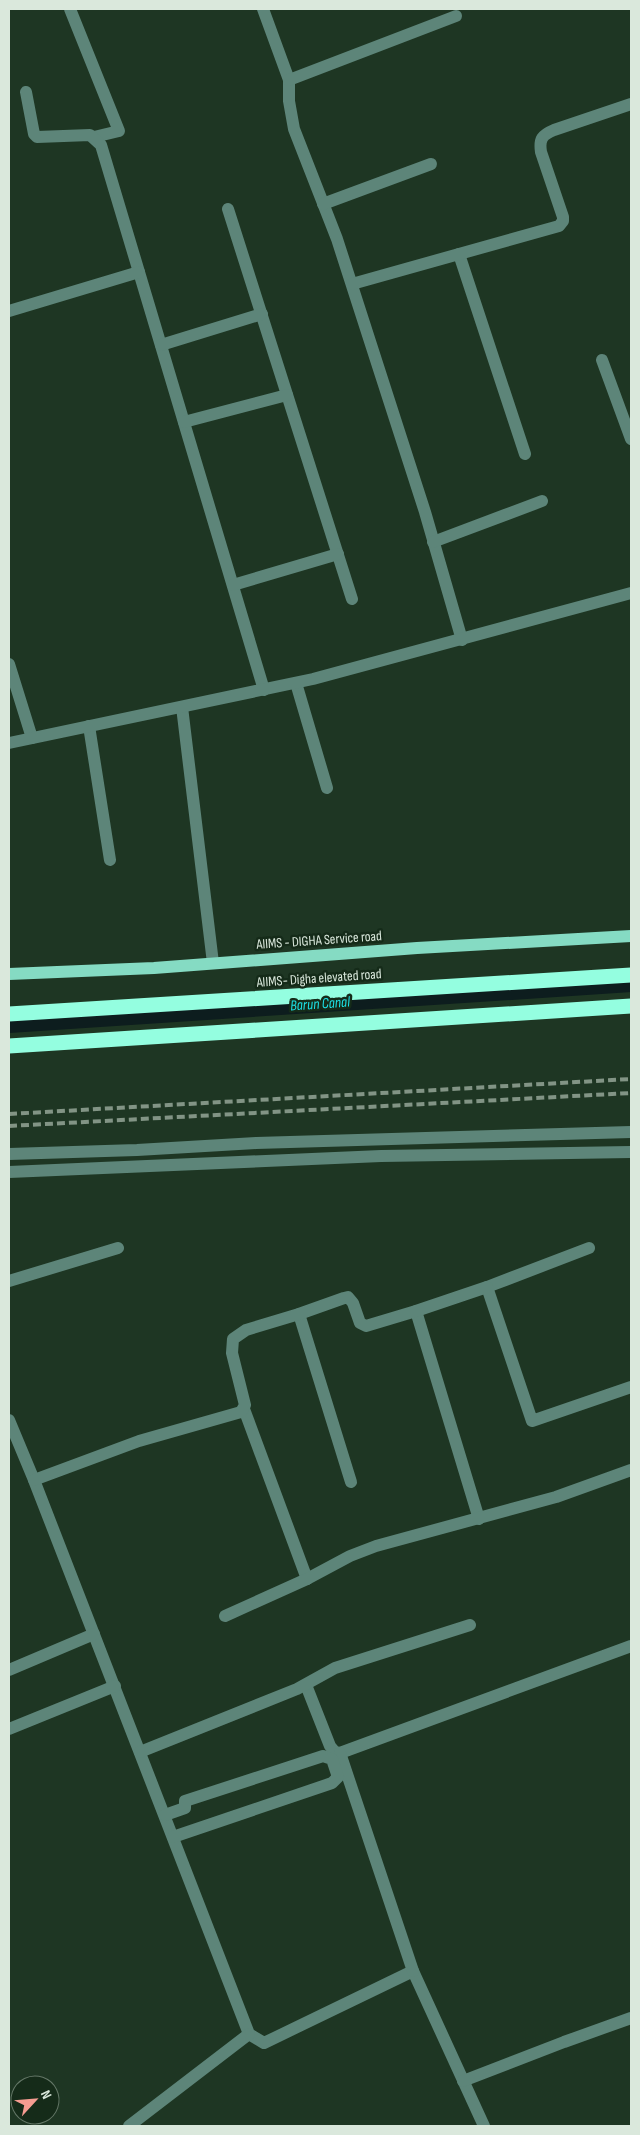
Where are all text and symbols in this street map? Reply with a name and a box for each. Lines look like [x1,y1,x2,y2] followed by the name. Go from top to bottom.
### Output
[255,927,382,953] street label: AIIMS - DIGHA Service road
[255,965,382,991] street label: AIIMS- Digha elevated road
[290,992,352,1016] water label: Barun Canal
[10,2075,60,2125] north arrow
[37,2087,56,2102] text: N

